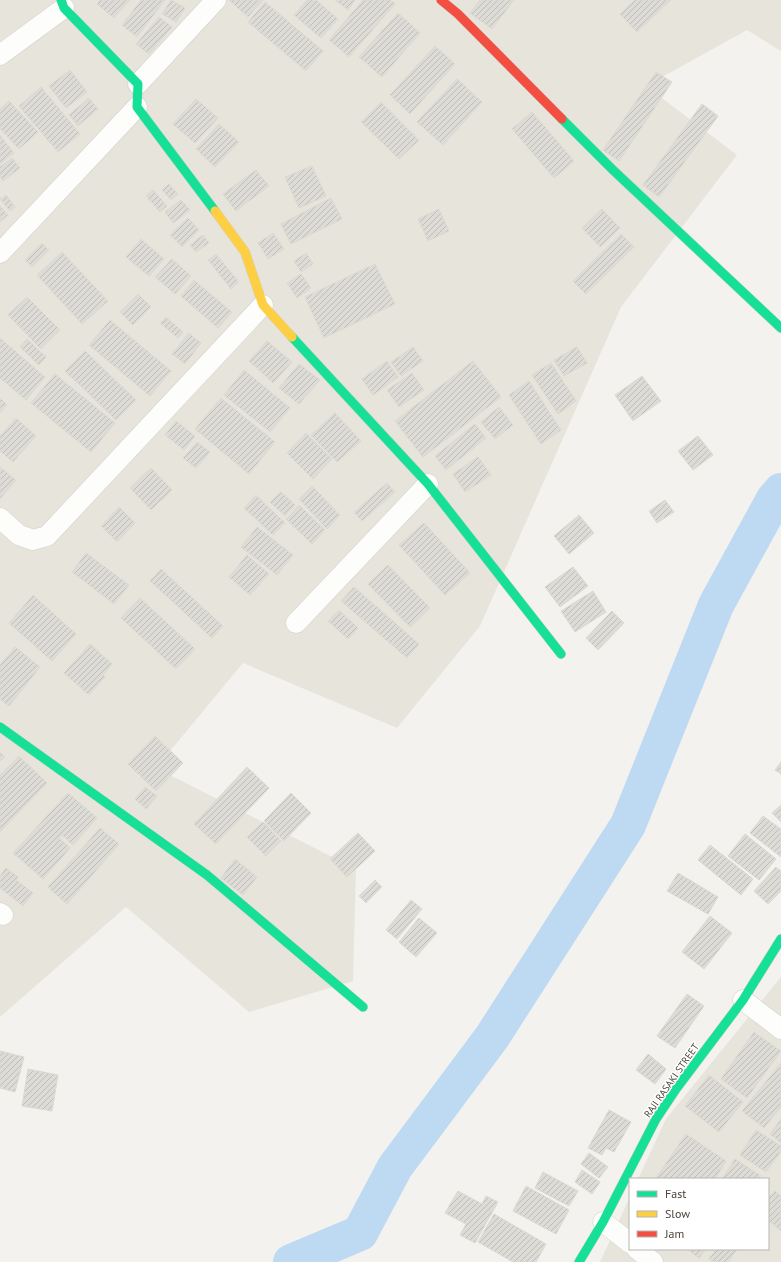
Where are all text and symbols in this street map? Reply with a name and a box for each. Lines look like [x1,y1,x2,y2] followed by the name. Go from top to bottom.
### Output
[641,1040,702,1120] street label: RAJI RASAKI STREET
[629,1178,769,1250] legend
[665,1186,686,1201] text: Fast
[665,1206,690,1221] text: Slow
[664,1226,684,1241] text: Jam

